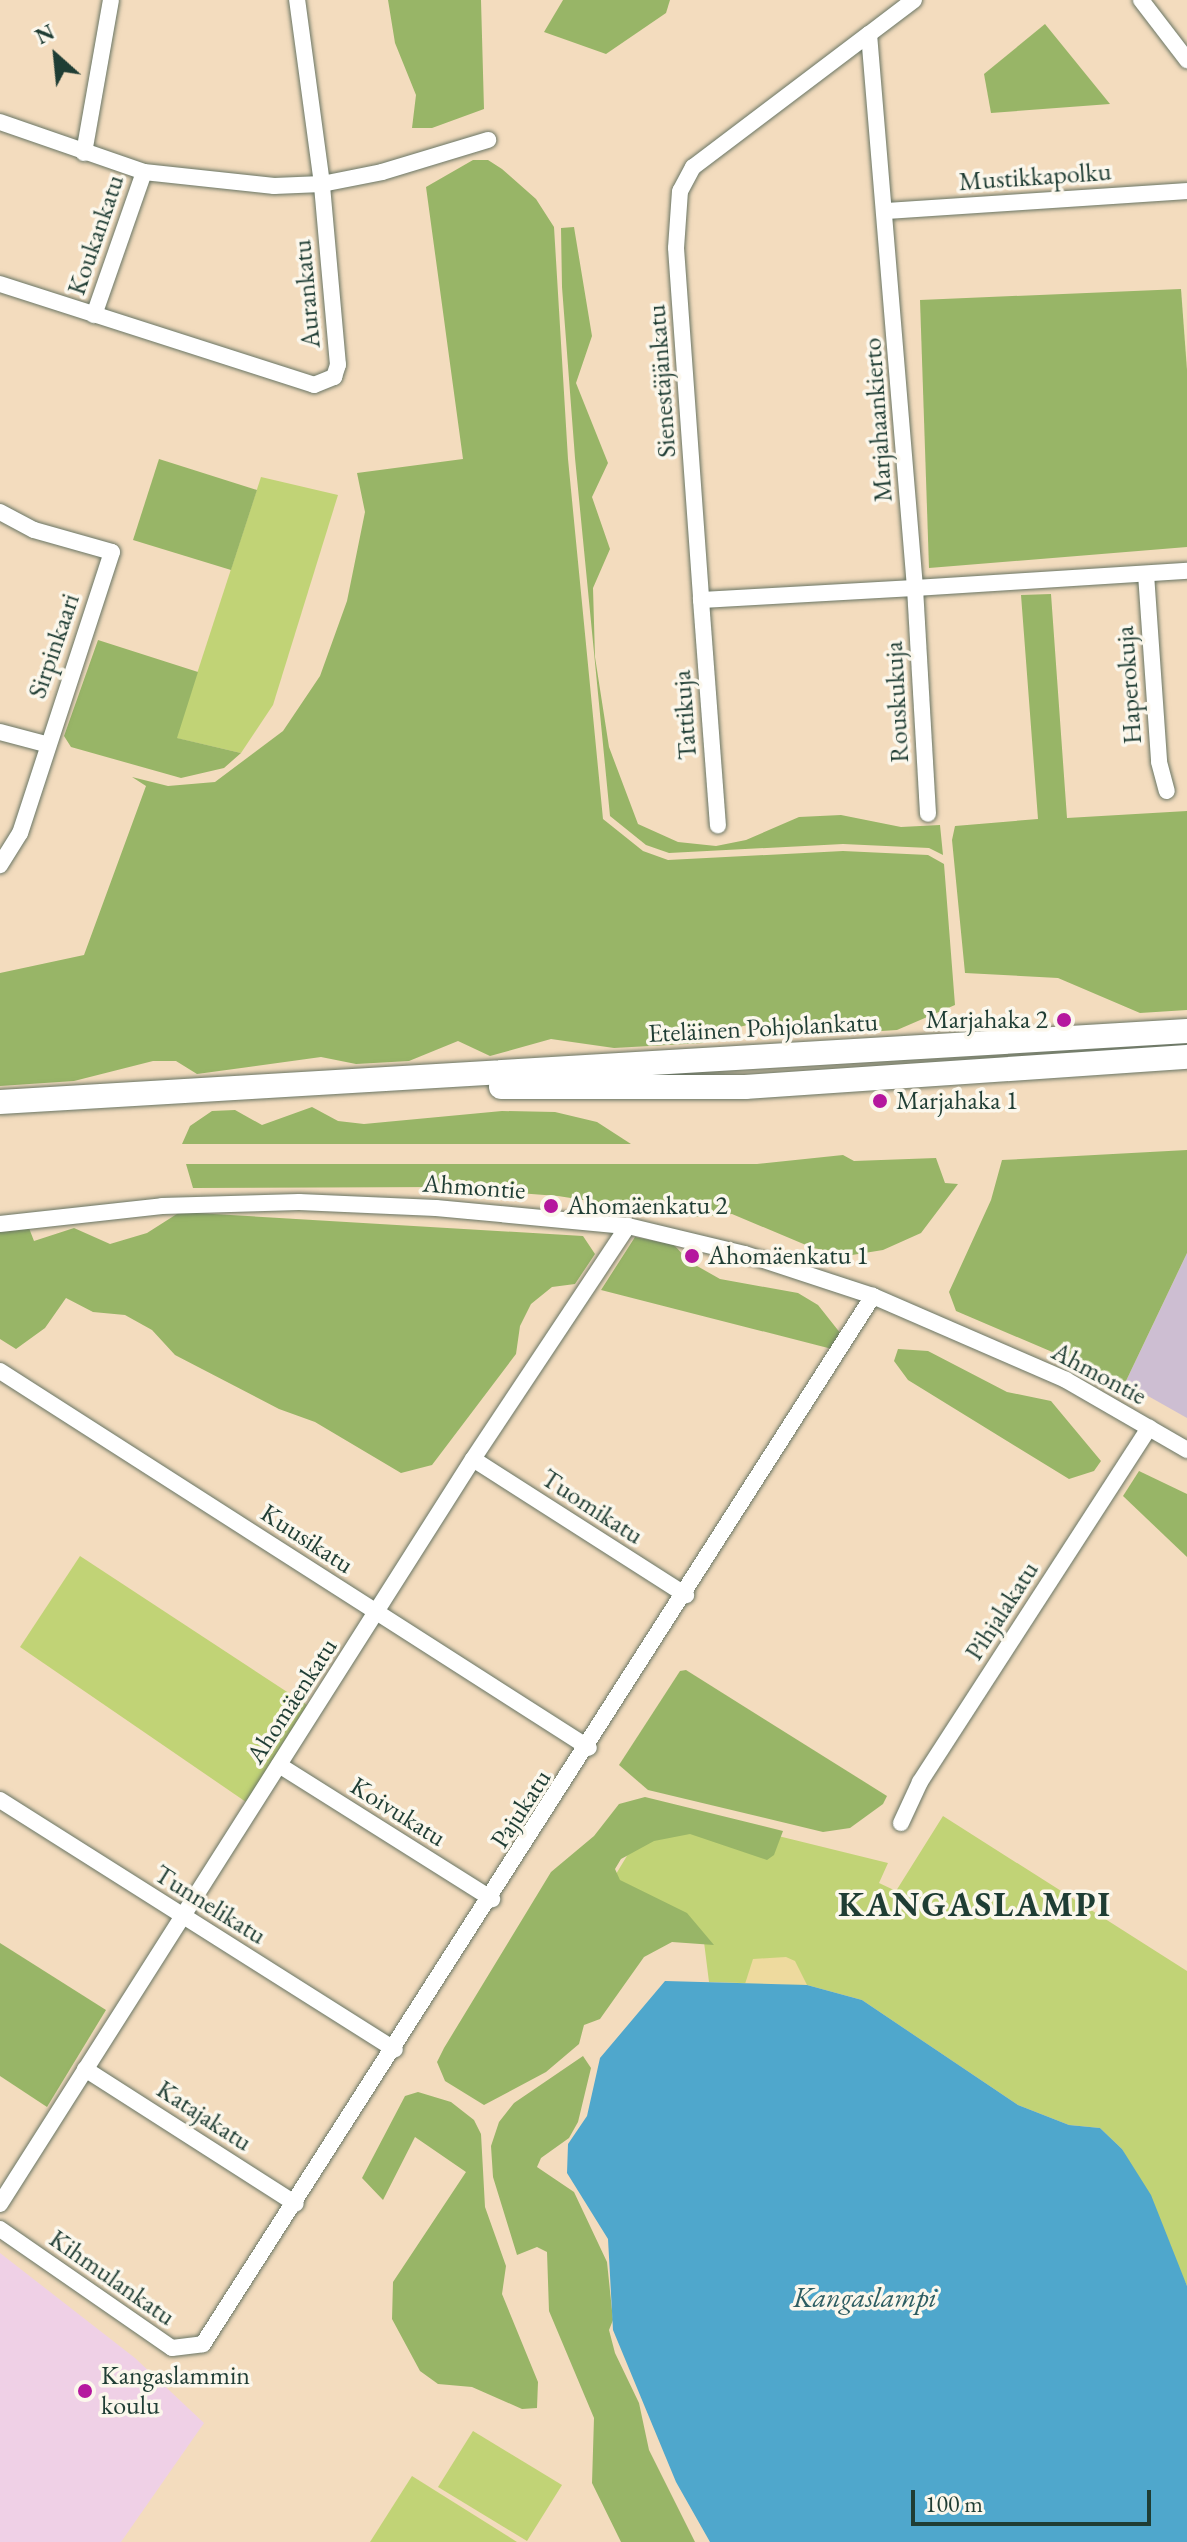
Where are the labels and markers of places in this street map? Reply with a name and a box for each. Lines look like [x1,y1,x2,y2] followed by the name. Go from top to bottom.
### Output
[926,1004,1048,1036] place label: Marjahaka 2
[1055,1011,1073,1029] marker: Marjahaka 2
[896,1085,1018,1117] place label: Marjahaka 1
[871,1092,889,1110] marker: Marjahaka 1
[567,1190,728,1222] place label: Ahomäenkatu 2
[542,1197,560,1215] marker: Ahomäenkatu 2
[708,1240,869,1272] place label: Ahomäenkatu 1
[683,1247,701,1265] marker: Ahomäenkatu 1
[101,2360,250,2422] place label: Kangaslammin koulu
[76,2382,94,2400] marker: Kangaslammin koulu

